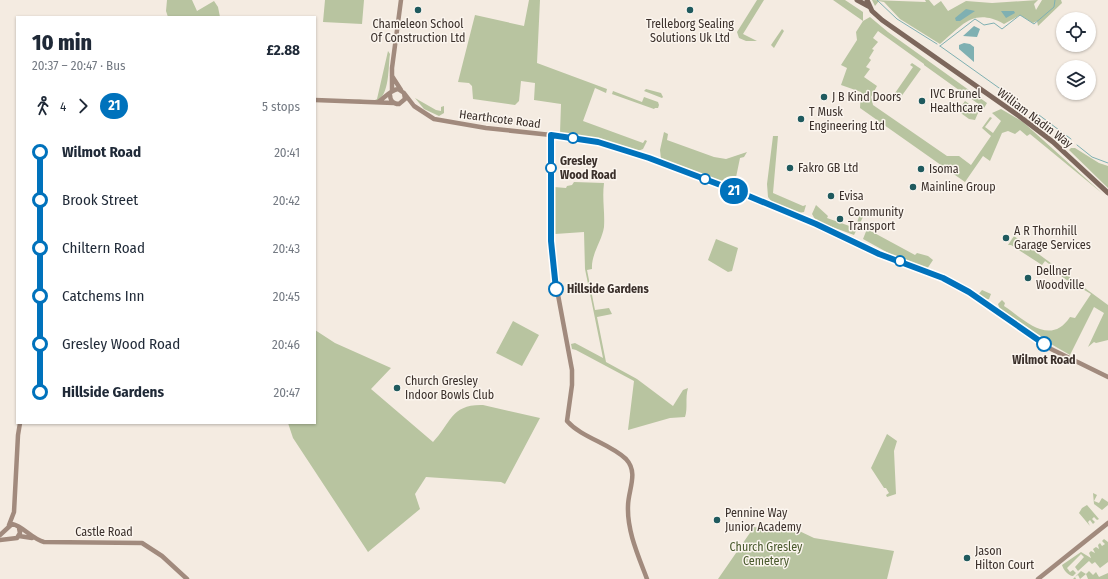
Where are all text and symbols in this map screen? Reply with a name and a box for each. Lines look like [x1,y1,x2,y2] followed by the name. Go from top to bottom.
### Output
[413,5,423,15] marker: Chameleon School Of Construction Ltd
[685,5,695,15] marker: Trelleborg Sealing Solutions Uk Ltd
[1056,12,1096,100] map controls
[1056,12,1096,52] button: locate
[371,17,465,45] place label: Chameleon School Of Construction Ltd
[646,17,734,45] place label: Trelleborg Sealing Solutions Uk Ltd
[32,29,92,56] text: 10 min
[266,41,300,59] text: £2.88
[32,58,126,73] text: 20:37 – 20:47 · Bus
[1056,60,1096,100] button: layers
[995,85,1076,151] street label: William Nadin Way
[930,87,983,115] place label: IVC Brunel Healthcare
[832,90,901,104] place label: J B Kind Doors
[819,92,829,102] marker: J B Kind Doors
[32,95,54,117] icon: walk
[72,95,94,117] icon: forward
[917,96,927,106] marker: IVC Brunel Healthcare
[108,97,120,114] text: 21
[60,99,66,114] text: 4
[262,99,300,114] text: 5 stops
[809,105,885,133] place label: T Musk Engineering Ltd
[458,107,542,131] street label: Hearthcote Road
[796,114,806,124] marker: T Musk Engineering Ltd
[567,132,579,144] unlabelled marker
[62,143,141,161] text: Wilmot Road
[274,145,300,160] text: 20:41
[560,154,616,182] place label: Gresley Wood Road
[798,161,858,175] place label: Fakro GB Ltd
[545,162,557,174] marker: Gresley Wood Road
[929,162,959,176] place label: Isoma
[785,163,795,173] marker: Fakro GB Ltd
[916,164,926,174] marker: Isoma
[699,173,711,185] unlabelled marker
[716,178,752,204] line badge: 21
[921,180,996,194] place label: Mainline Group
[728,182,740,199] text: 21
[908,182,918,192] marker: Mainline Group
[839,189,864,203] place label: Evisa
[62,191,138,209] text: Brook Street
[826,191,836,201] marker: Evisa
[273,193,300,208] text: 20:42
[848,205,904,233] place label: Community Transport
[835,214,845,224] marker: Community Transport
[1014,224,1091,252] place label: A R Thornhill Garage Services
[1001,233,1011,243] marker: A R Thornhill Garage Services
[62,239,145,257] text: Chiltern Road
[273,241,300,256] text: 20:43
[894,255,906,267] unlabelled marker
[1036,264,1085,292] place label: Dellner Woodville
[1023,273,1033,283] marker: Dellner Woodville
[548,281,564,297] marker: Hillside Gardens
[567,282,649,296] place label: Hillside Gardens
[62,287,144,305] text: Catchems Inn
[273,289,300,304] text: 20:45
[62,335,180,353] text: Gresley Wood Road
[1036,336,1052,352] marker: Wilmot Road
[272,337,300,352] text: 20:46
[1012,353,1076,367] place label: Wilmot Road
[405,374,494,402] place label: Church Gresley Indoor Bowls Club
[62,383,164,401] text: Hillside Gardens
[392,383,402,393] marker: Church Gresley Indoor Bowls Club
[273,385,300,400] text: 20:47
[725,506,802,534] place label: Pennine Way Junior Academy
[712,515,722,525] marker: Pennine Way Junior Academy
[75,525,133,539] street label: Castle Road
[730,540,803,568] park label: Church Gresley Cemetery
[975,544,1034,572] place label: Jason Hilton Court
[962,553,972,563] marker: Jason Hilton Court

